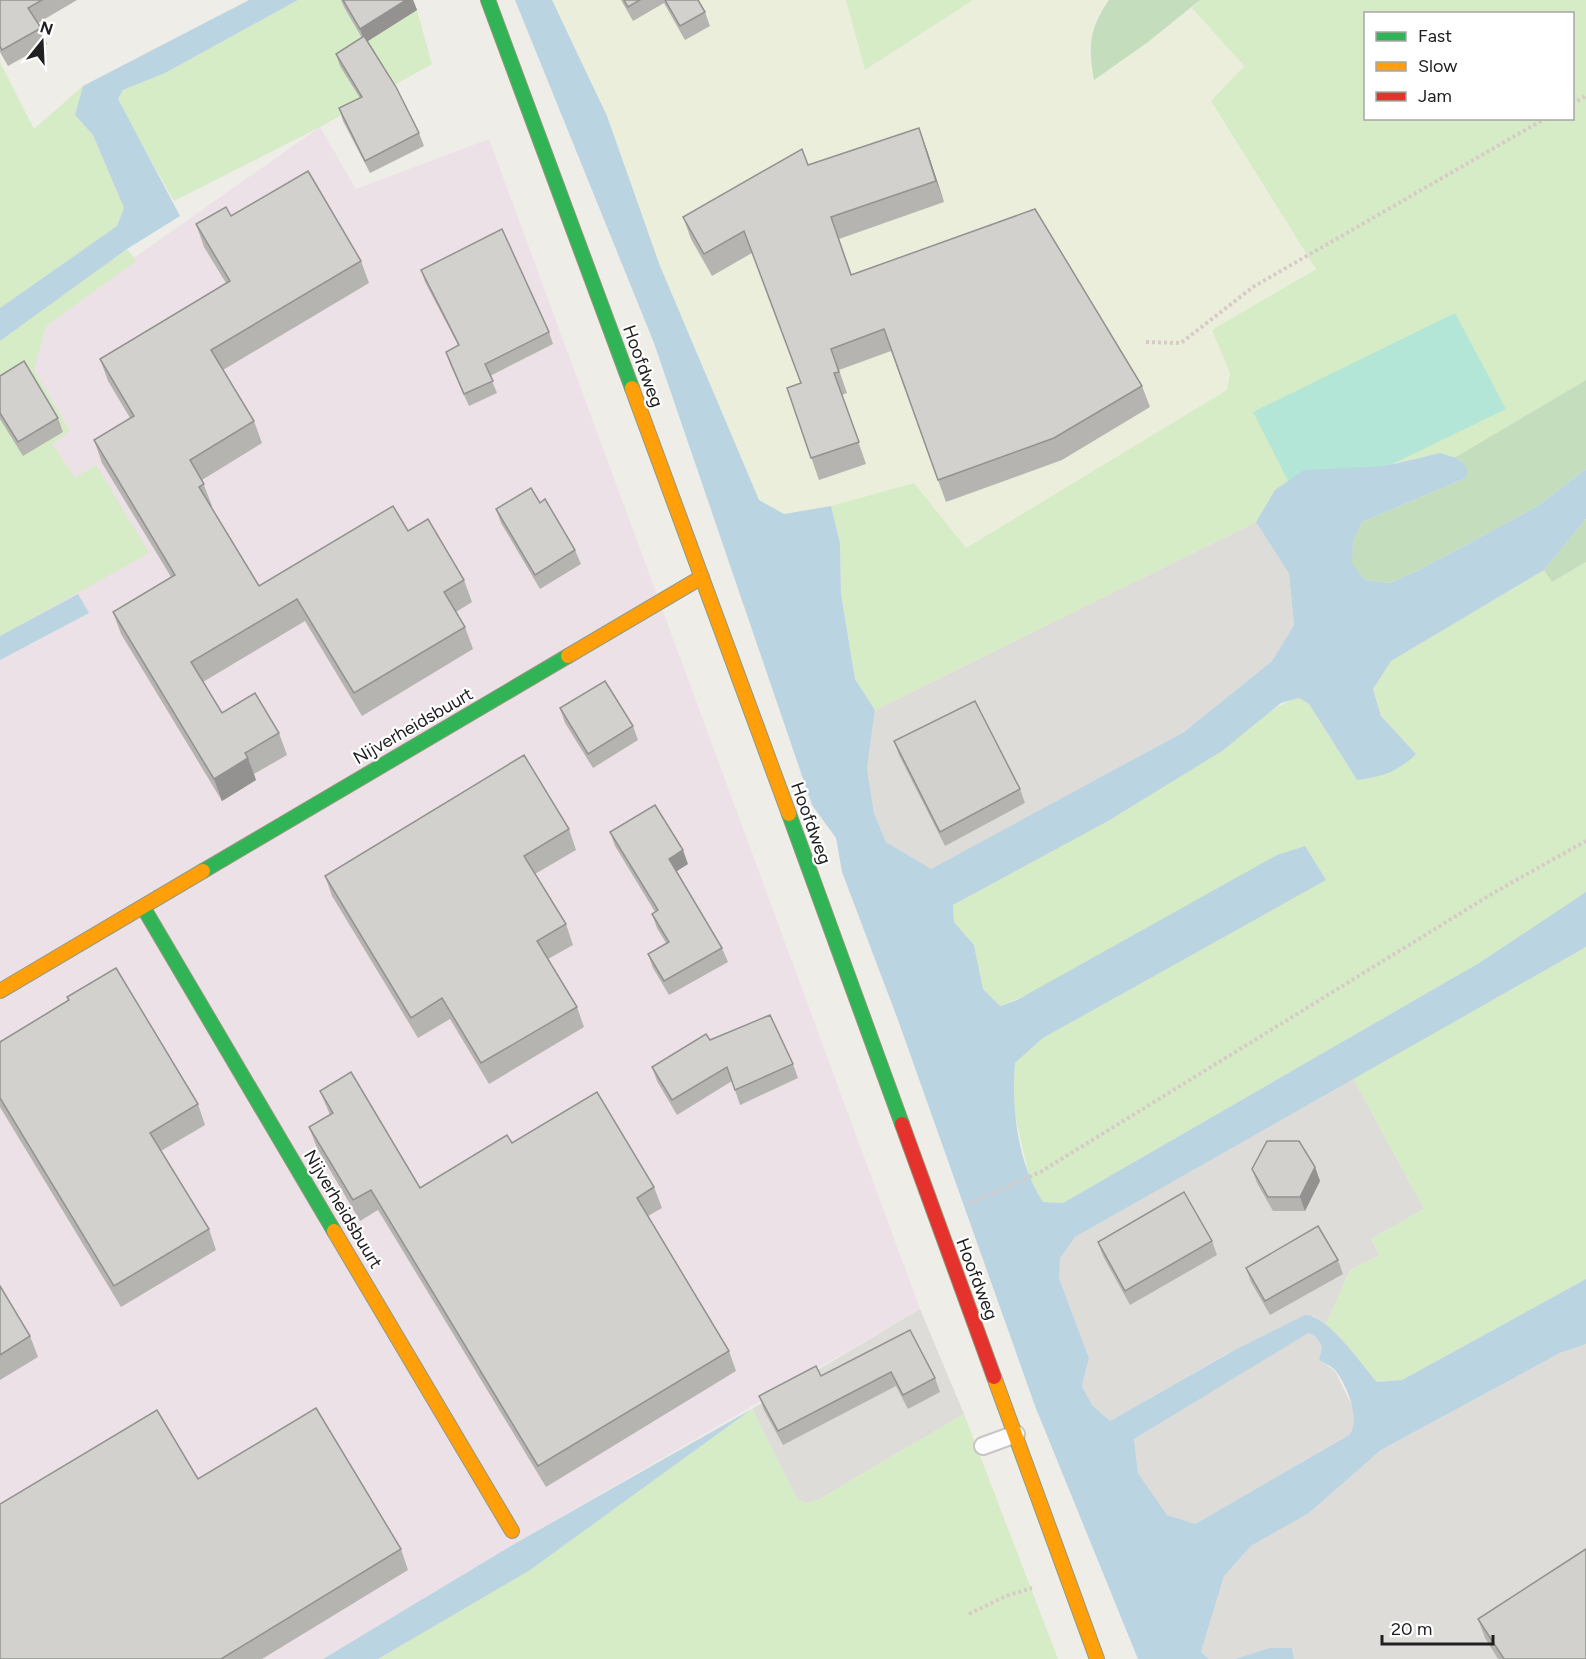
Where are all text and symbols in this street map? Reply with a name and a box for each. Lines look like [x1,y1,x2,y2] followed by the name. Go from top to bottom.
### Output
[12,12,72,72] north arrow
[1364,12,1574,120] legend
[38,17,55,39] text: N
[1418,25,1452,47] text: Fast
[1418,55,1457,77] text: Slow
[1418,85,1452,107] text: Jam
[618,322,668,410] street label: Hoofdweg
[349,683,477,769] street label: Nijverheidsbuurt
[786,779,836,867] street label: Hoofdweg
[299,1146,387,1272] street label: Nijverheidsbuurt
[951,1235,1003,1323] street label: Hoofdweg
[1382,1608,1493,1646] scale bar
[1391,1618,1432,1640] text: 20 m

